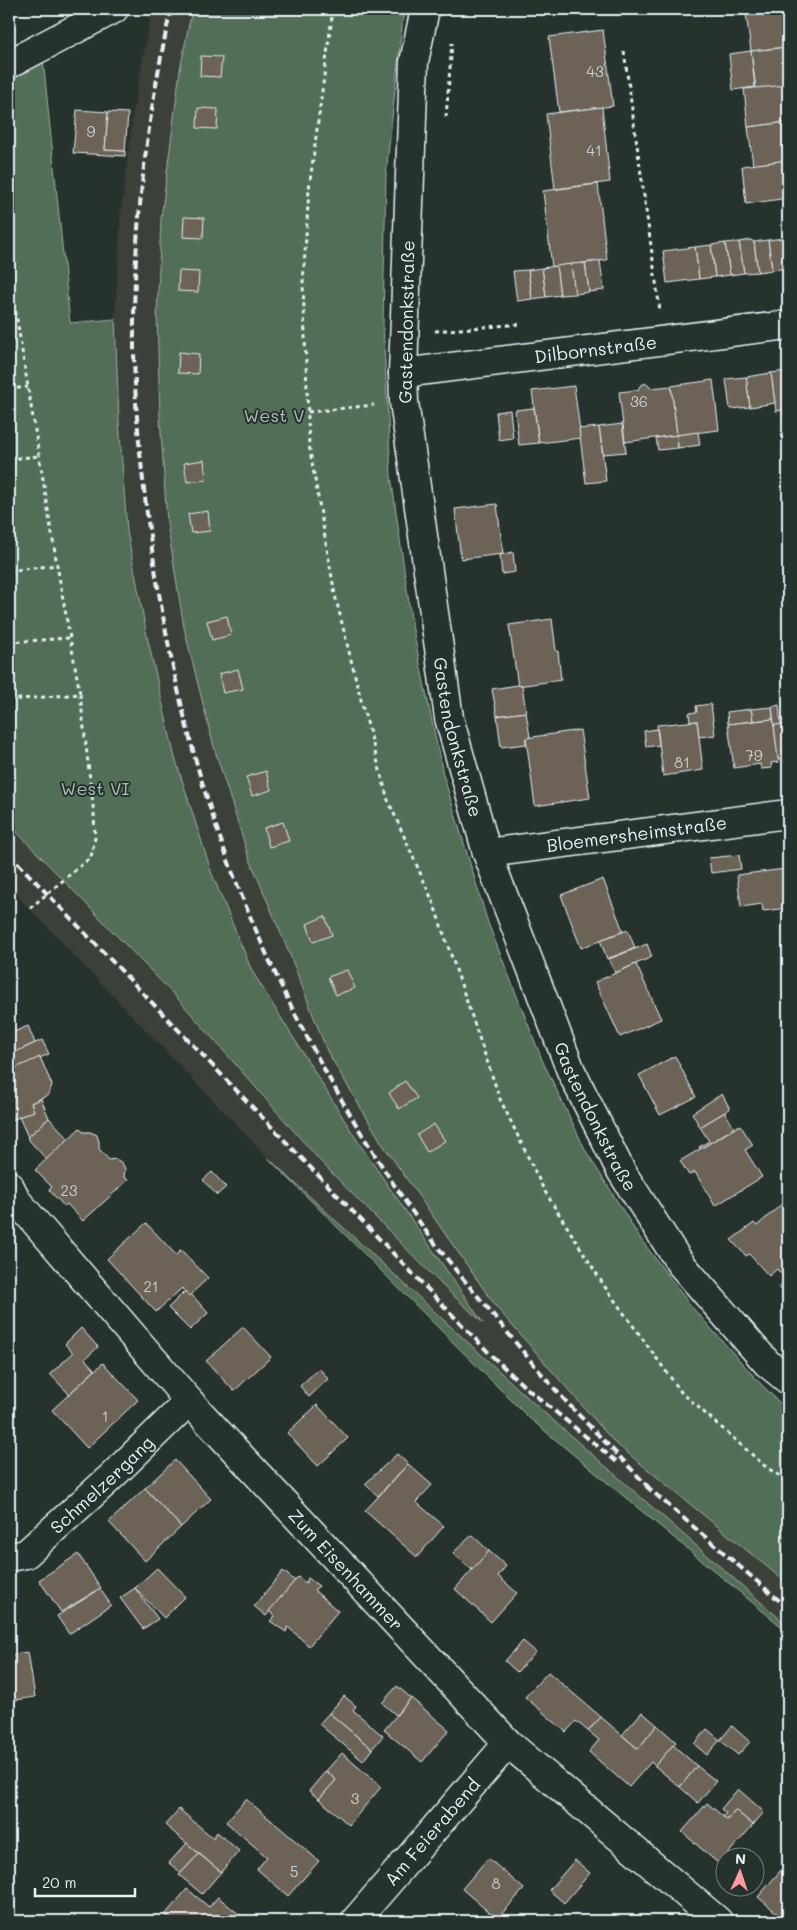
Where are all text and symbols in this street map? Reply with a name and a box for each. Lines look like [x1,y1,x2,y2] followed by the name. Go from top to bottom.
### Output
[586,61,604,81] house number: 43
[87,121,96,141] house number: 9
[586,140,602,160] house number: 41
[393,240,419,404] street label: Gastendonkstraße
[533,329,658,369] street label: Dilbornstraße
[630,391,648,411] house number: 36
[244,403,304,427] park label: West V
[428,656,488,820] street label: Gastendonkstraße
[745,745,763,765] house number: 79
[674,752,690,772] house number: 81
[61,776,130,800] park label: West VI
[545,810,728,857] street label: Bloemersheimstraße
[549,1039,643,1196] street label: Gastendonkstraße
[60,1180,78,1200] house number: 23
[143,1276,159,1296] house number: 21
[102,1406,108,1426] house number: 1
[45,1430,159,1539] street label: Schmelzergang
[283,1503,409,1635] street label: Zum Eisenhammer
[379,1773,485,1890] street label: Am Feierabend
[351,1788,360,1808] house number: 3
[714,1848,764,1898] north arrow
[735,1849,747,1868] text: N
[290,1861,298,1881] house number: 5
[35,1865,135,1897] scale bar
[42,1872,76,1892] text: 20 m
[491,1873,501,1893] house number: 8

